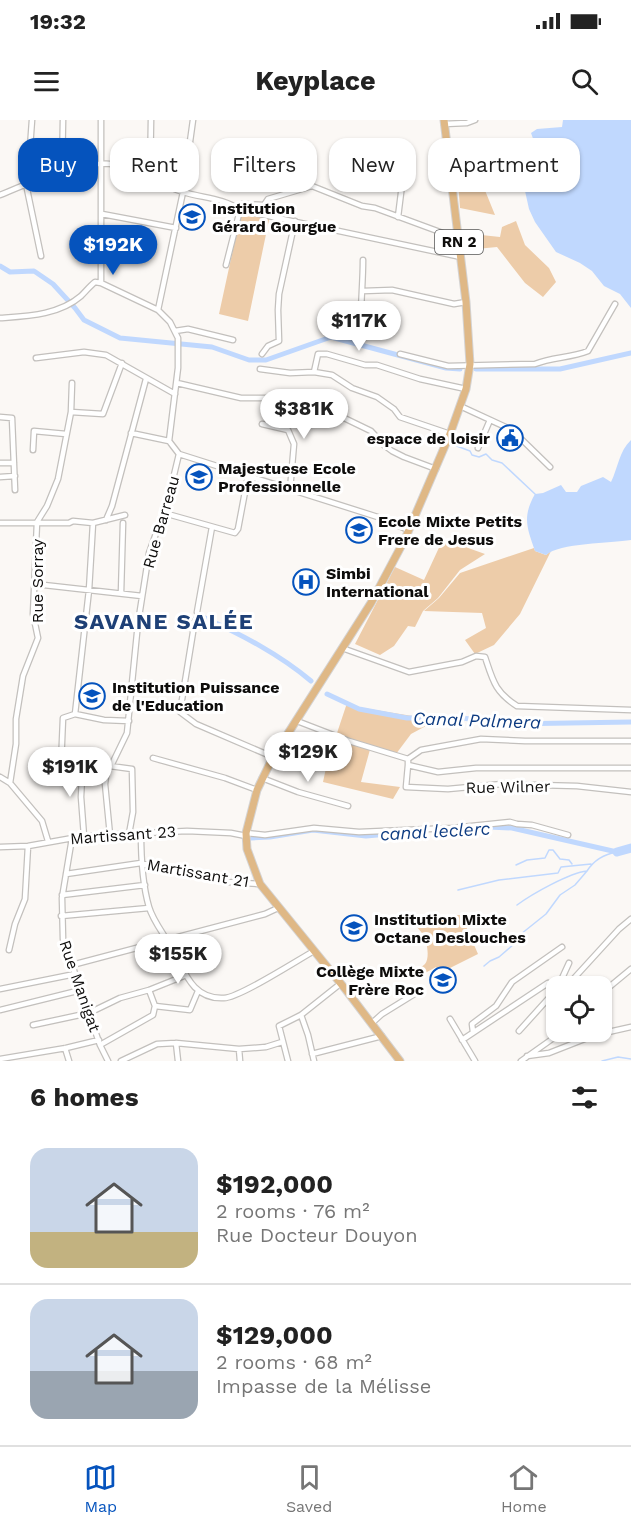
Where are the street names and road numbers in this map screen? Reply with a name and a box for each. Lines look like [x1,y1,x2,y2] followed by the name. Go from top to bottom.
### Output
[435,230,483,254] road number: RN 2
[139,473,183,571] street label: Rue Barreau
[28,538,47,623] street label: Rue Sorray
[465,777,551,797] street label: Rue Wilner
[69,822,177,848] street label: Martissant 23
[146,855,250,891] street label: Martissant 21
[55,938,105,1035] street label: Rue Manigat

